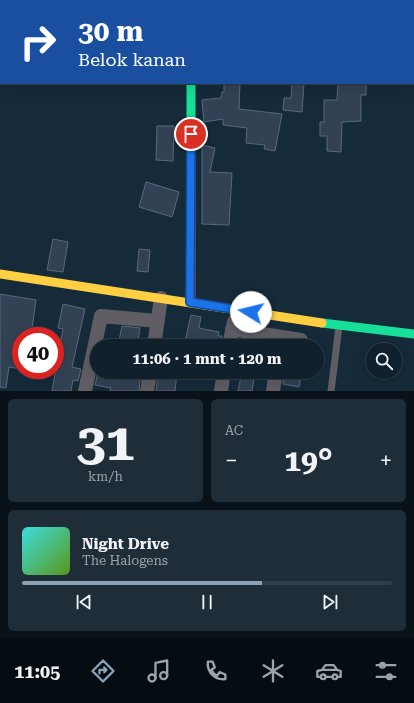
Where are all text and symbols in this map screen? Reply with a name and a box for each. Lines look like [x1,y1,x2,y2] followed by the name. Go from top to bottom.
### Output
[78,15,143,48] text: 30 m
[12,16,64,68] icon: right
[78,49,186,70] text: Belok kanan
[174,117,208,151] pin
[180,123,202,145] icon: arrive
[230,291,272,333] position arrow
[12,327,64,379] speed limit sign: 40
[366,343,402,379] map controls
[366,343,402,379] button: search
[132,350,282,368] text: 11:06 · 1 mnt · 120 m
[76,412,135,473] text: 31
[225,423,243,438] text: AC
[284,443,333,478] text: 19°
[225,448,237,473] text: −
[380,448,392,473] text: +
[88,469,123,484] text: km/h
[82,535,169,553] text: Night Drive
[82,553,168,568] text: The Halogens
[73,591,95,613] icon: previous
[196,591,218,613] icon: pause
[319,591,341,613] icon: next
[89,657,117,685] icon: directions
[145,657,173,685] icon: music
[202,657,230,685] icon: phone
[259,657,287,685] icon: climate
[315,657,343,685] icon: car
[372,657,400,685] icon: filters
[14,661,60,682] text: 11:05

